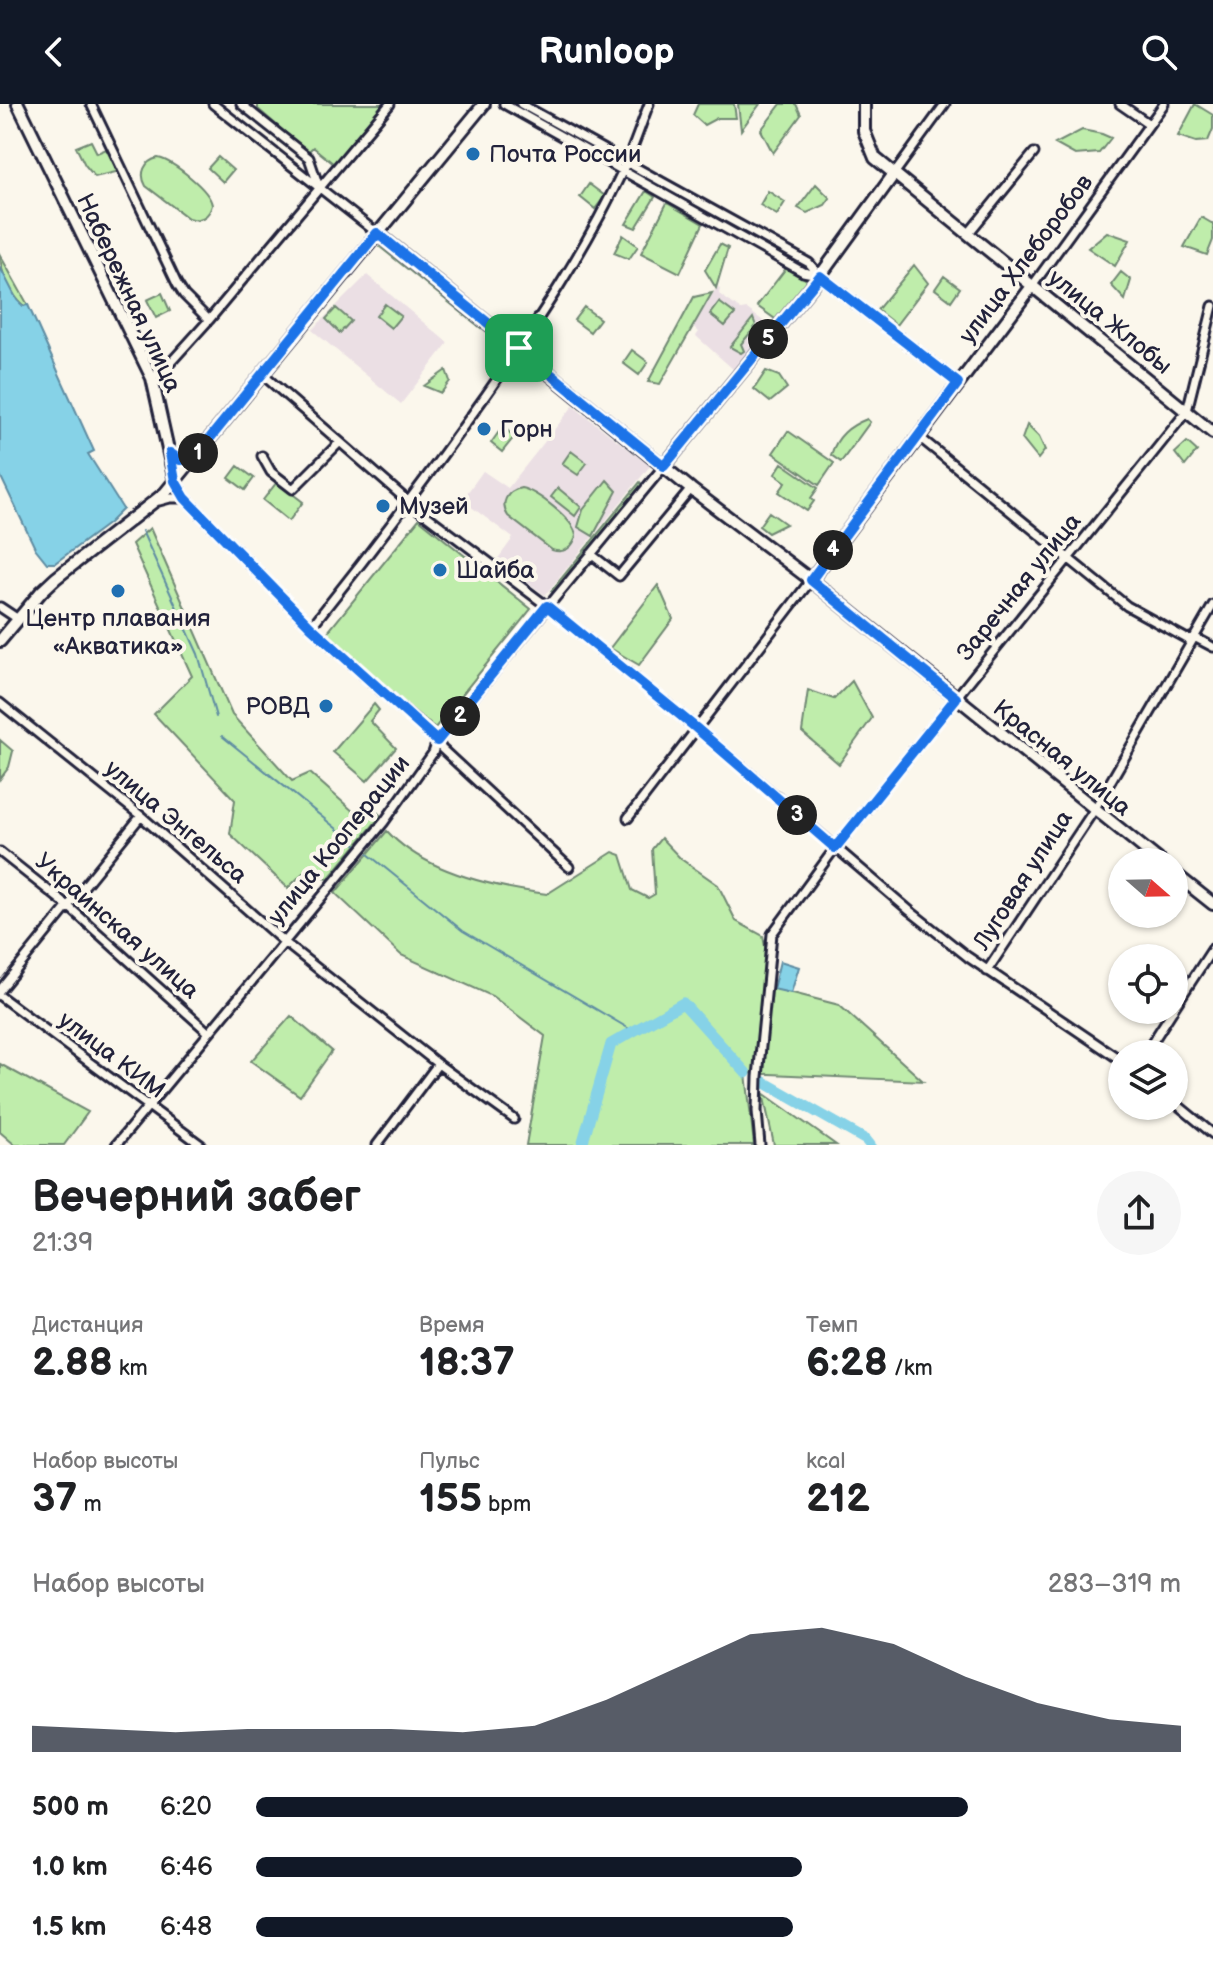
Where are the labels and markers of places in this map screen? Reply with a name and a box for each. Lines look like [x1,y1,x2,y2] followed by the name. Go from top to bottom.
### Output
[489,140,641,169] place label: Почта России
[464,145,482,163] marker: Почта России
[485,314,553,382] pin
[748,319,788,359] pin: 5
[500,415,553,444] place label: Горн
[475,420,493,438] marker: Горн
[178,433,218,473] pin: 1
[399,492,469,521] place label: Музей
[374,497,392,515] marker: Музей
[813,530,853,570] pin: 4
[456,556,534,585] place label: Шайба
[431,561,449,579] marker: Шайба
[109,582,127,600] marker: Центр плавания «Акватика»
[25,604,211,661] place label: Центр плавания «Акватика»
[245,692,310,721] place label: РОВД
[440,696,480,736] pin: 2
[317,697,335,715] marker: РОВД
[777,795,817,835] pin: 3

